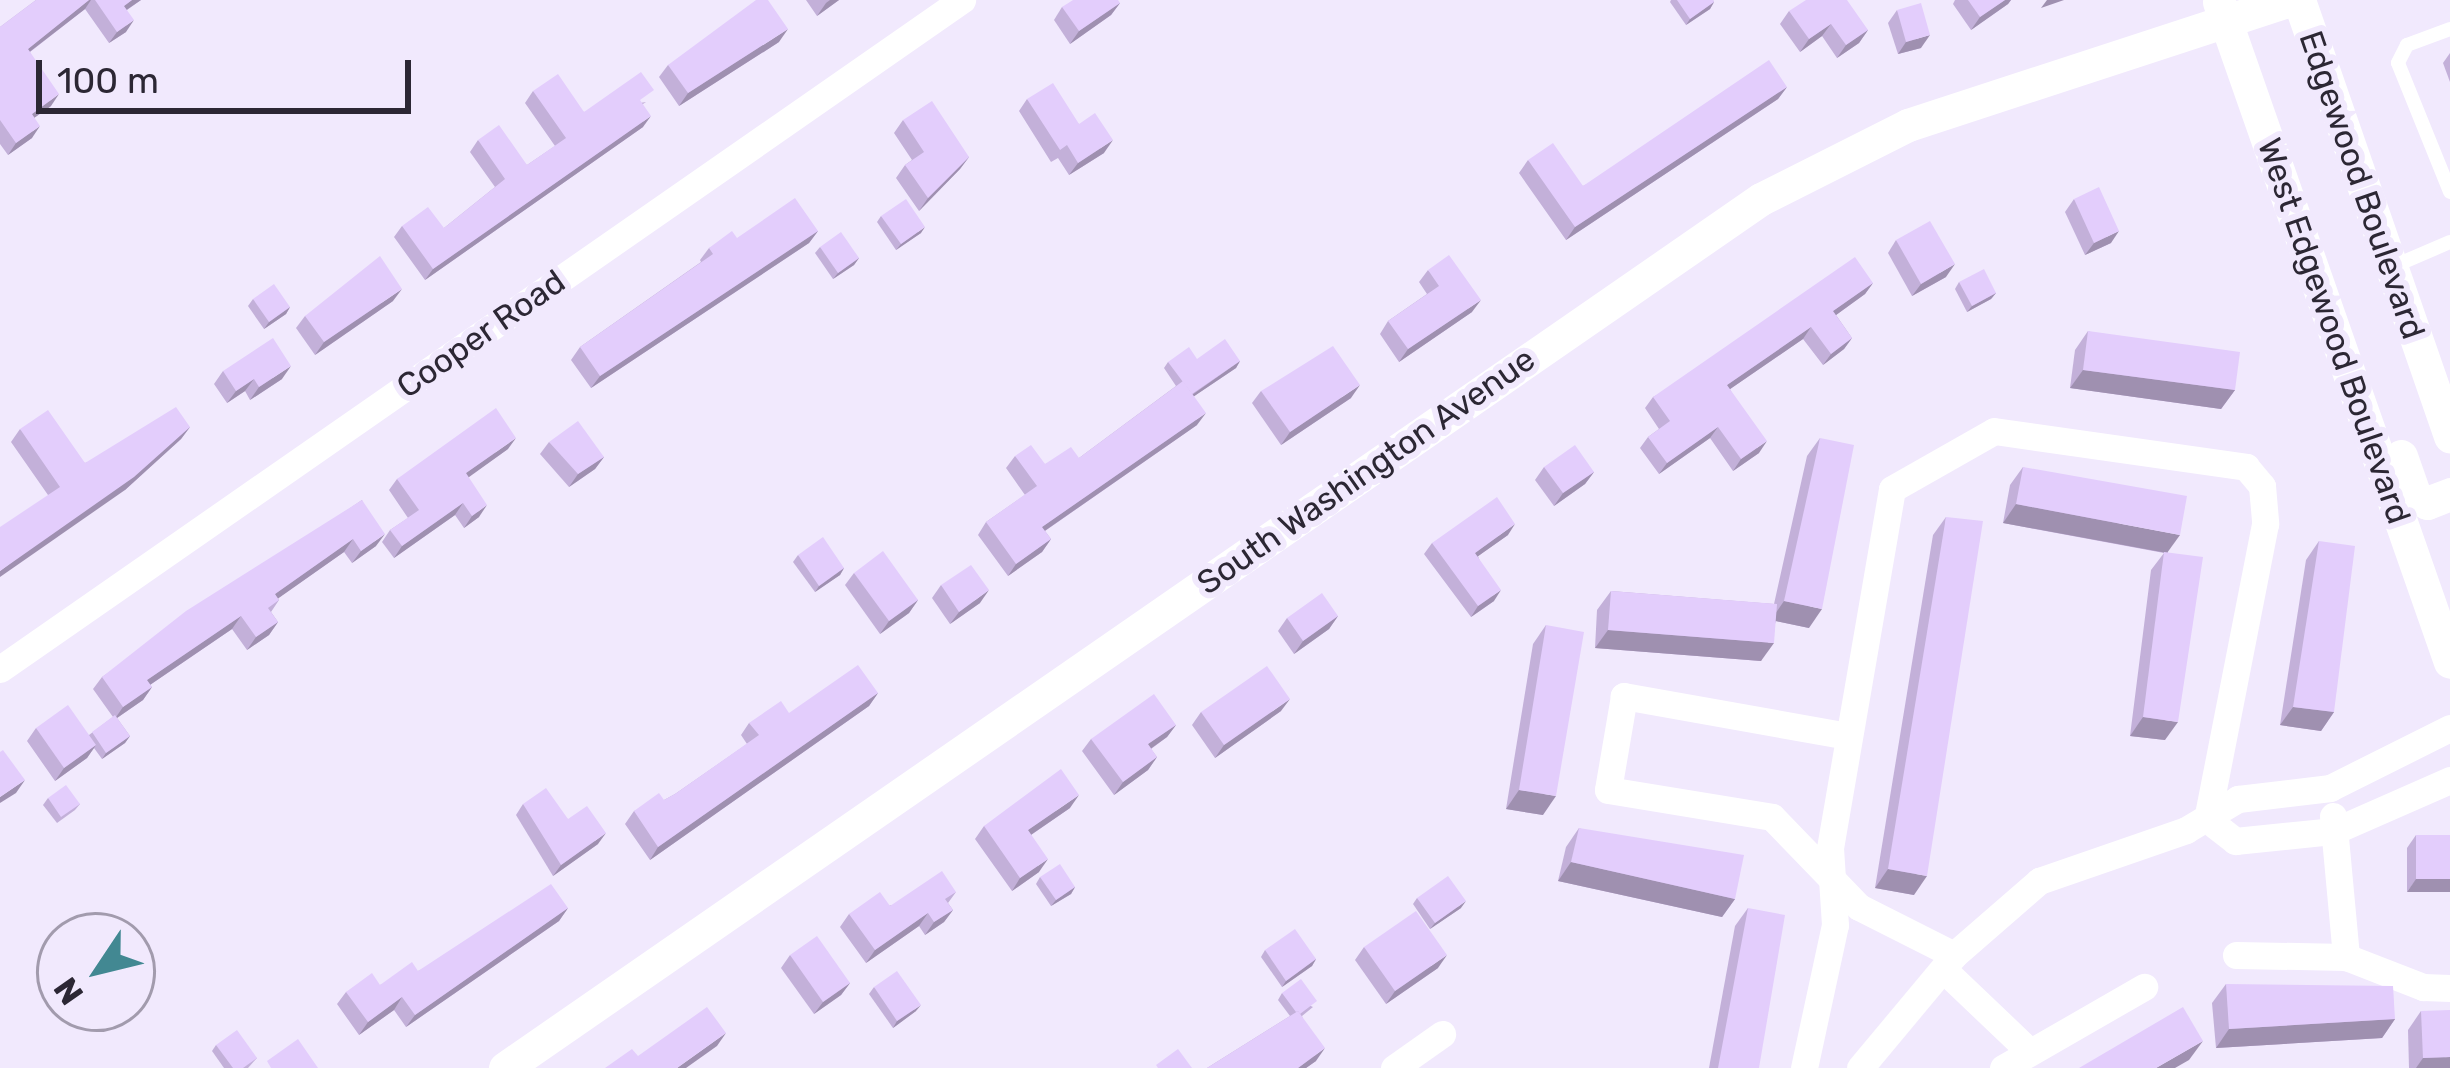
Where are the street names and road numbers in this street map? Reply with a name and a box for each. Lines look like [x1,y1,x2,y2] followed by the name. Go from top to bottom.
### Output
[2291,26,2433,344] street label: Edgewood Boulevard
[2249,133,2419,529] street label: West Edgewood Boulevard
[389,261,573,407] street label: Cooper Road
[1189,339,1543,603] street label: South Washington Avenue

